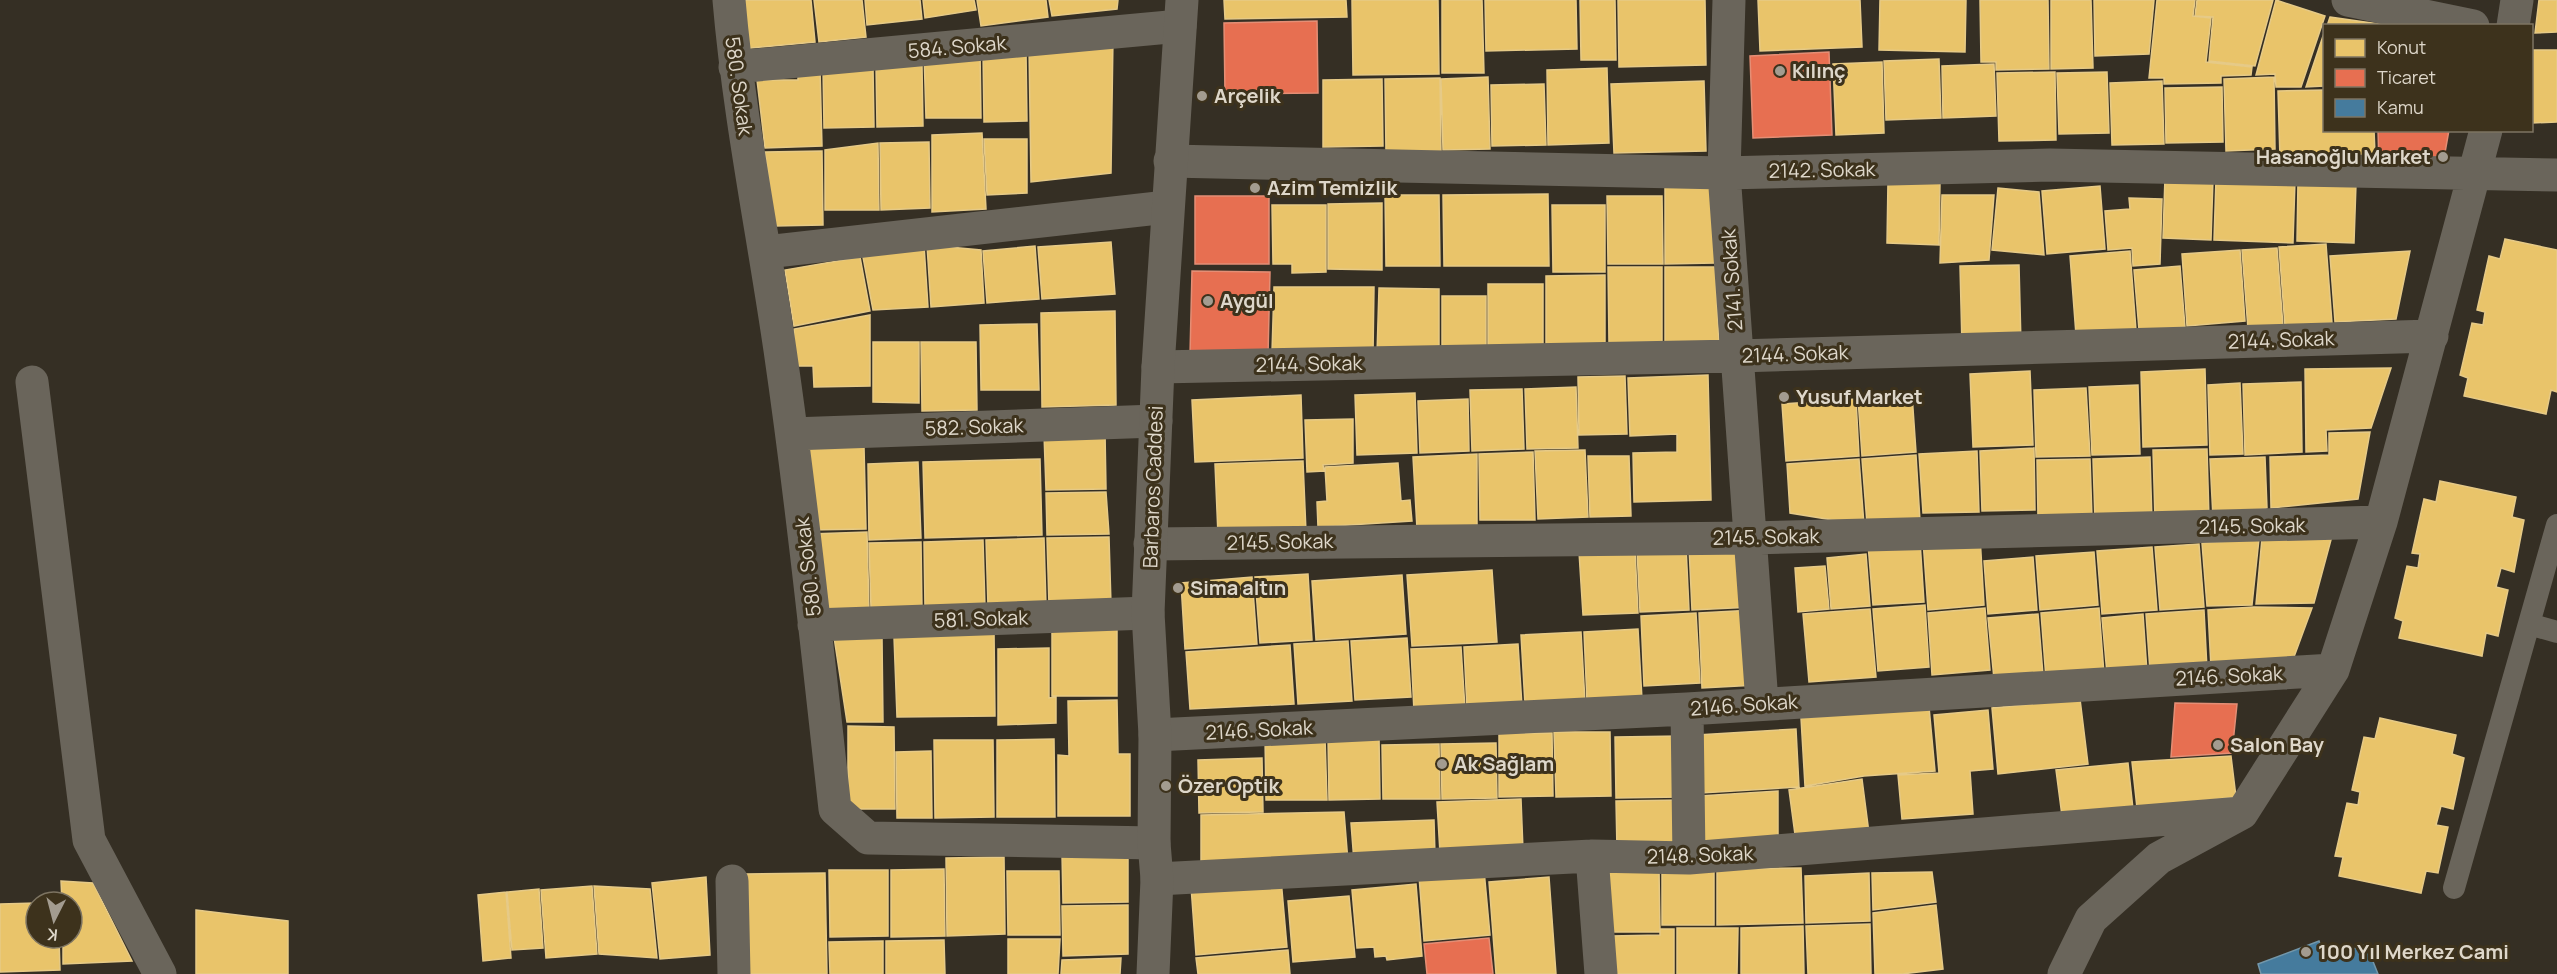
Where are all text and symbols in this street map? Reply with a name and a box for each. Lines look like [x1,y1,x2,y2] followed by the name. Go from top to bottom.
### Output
[2323,24,2533,132] legend
[907,29,1008,64] street label: 584. Sokak
[719,35,760,138] street label: 580. Sokak
[2377,35,2426,59] text: Konut
[1792,57,1846,84] place label: Kılınç
[1773,64,1787,78] marker: Kılınç
[2377,65,2436,89] text: Ticaret
[1214,82,1282,109] place label: Arçelik
[1195,89,1209,103] marker: Arçelik
[2377,95,2424,119] text: Kamu
[2256,143,2431,170] place label: Hasanoğlu Market
[2436,150,2450,164] marker: Hasanoğlu Market
[1768,155,1877,184] street label: 2142. Sokak
[1267,174,1398,201] place label: Azim Temizlik
[1248,181,1262,195] marker: Azim Temizlik
[1714,227,1749,332] street label: 2141. Sokak
[1220,287,1274,314] place label: Aygül
[1201,294,1215,308] marker: Aygül
[2227,324,2336,355] street label: 2144. Sokak
[1741,338,1850,369] street label: 2144. Sokak
[1255,349,1364,378] street label: 2144. Sokak
[1796,383,1923,410] place label: Yusuf Market
[1777,390,1791,404] marker: Yusuf Market
[1136,405,1169,569] street label: Barbaros Caddesi
[924,411,1025,442] street label: 582. Sokak
[2198,511,2307,540] street label: 2145. Sokak
[788,515,827,618] street label: 580. Sokak
[1712,522,1821,551] street label: 2145. Sokak
[1226,527,1335,556] street label: 2145. Sokak
[1190,574,1286,601] place label: Sima altın
[1171,581,1185,595] marker: Sima altın
[933,603,1030,634] street label: 581. Sokak
[2175,659,2284,692] street label: 2146. Sokak
[1689,687,1800,722] street label: 2146. Sokak
[1205,713,1314,746] street label: 2146. Sokak
[2230,731,2325,758] place label: Salon Bay
[2211,738,2225,752] marker: Salon Bay
[1454,750,1554,777] place label: Ak Sağlam
[1435,757,1449,771] marker: Ak Sağlam
[1178,772,1280,799] place label: Özer Optik
[1159,779,1173,793] marker: Özer Optik
[1646,839,1755,870] street label: 2148. Sokak
[24,890,84,950] north arrow
[45,923,59,946] text: K
[2318,938,2509,965] place label: 100 Yıl Merkez Cami
[2299,945,2313,959] marker: 100 Yıl Merkez Cami

